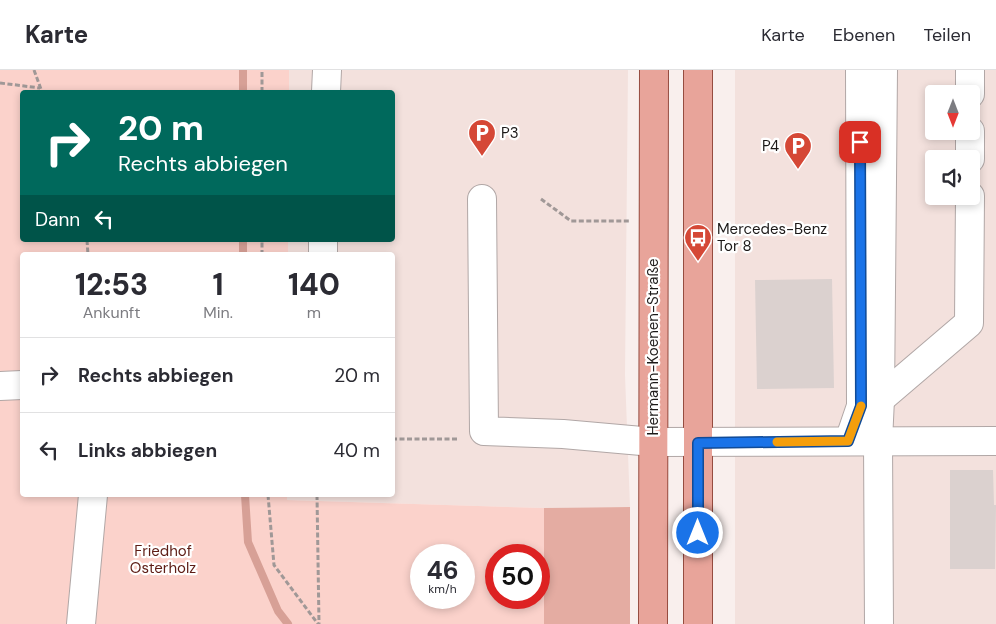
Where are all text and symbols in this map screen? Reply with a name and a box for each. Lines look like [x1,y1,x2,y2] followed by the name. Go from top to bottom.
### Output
[25,19,88,50] text: Karte
[761,23,805,47] text: Karte
[833,23,895,47] text: Ebenen
[923,23,971,47] text: Teilen
[925,85,980,140] north arrow
[925,85,980,205] map controls
[118,105,204,151] text: 20 m
[35,110,100,175] icon: right
[467,118,497,157] parking icon: P3
[839,121,881,163] pin
[501,123,519,143] place label: P3
[846,128,874,156] icon: arrive
[783,131,813,170] parking icon: P4
[762,136,779,156] place label: P4
[118,149,288,178] text: Rechts abbiegen
[925,150,980,205] button: sound
[90,205,118,233] icon: left
[35,207,80,232] text: Dann
[717,219,827,256] place label: Mercedes-Benz Tor 8
[683,223,713,262] bus stop icon: Mercedes-Benz Tor 8
[643,258,663,436] street label: Hermann-Koenen-Straße
[75,265,148,304] text: 12:53
[213,265,224,304] text: 1
[288,265,340,304] text: 140
[83,302,141,323] text: Ankunft
[203,302,233,323] text: Min.
[307,302,321,323] text: m
[35,361,63,389] icon: right
[78,363,233,388] text: Rechts abbiegen
[334,363,380,388] text: 20 m
[35,436,63,464] icon: left
[78,438,217,463] text: Links abbiegen
[333,438,380,463] text: 40 m
[671,506,723,558] position arrow
[130,541,196,578] park label: Friedhof Osterholz
[485,544,550,609] speed limit sign: 50
[426,554,459,587] text: 46
[428,581,457,597] text: km/h

